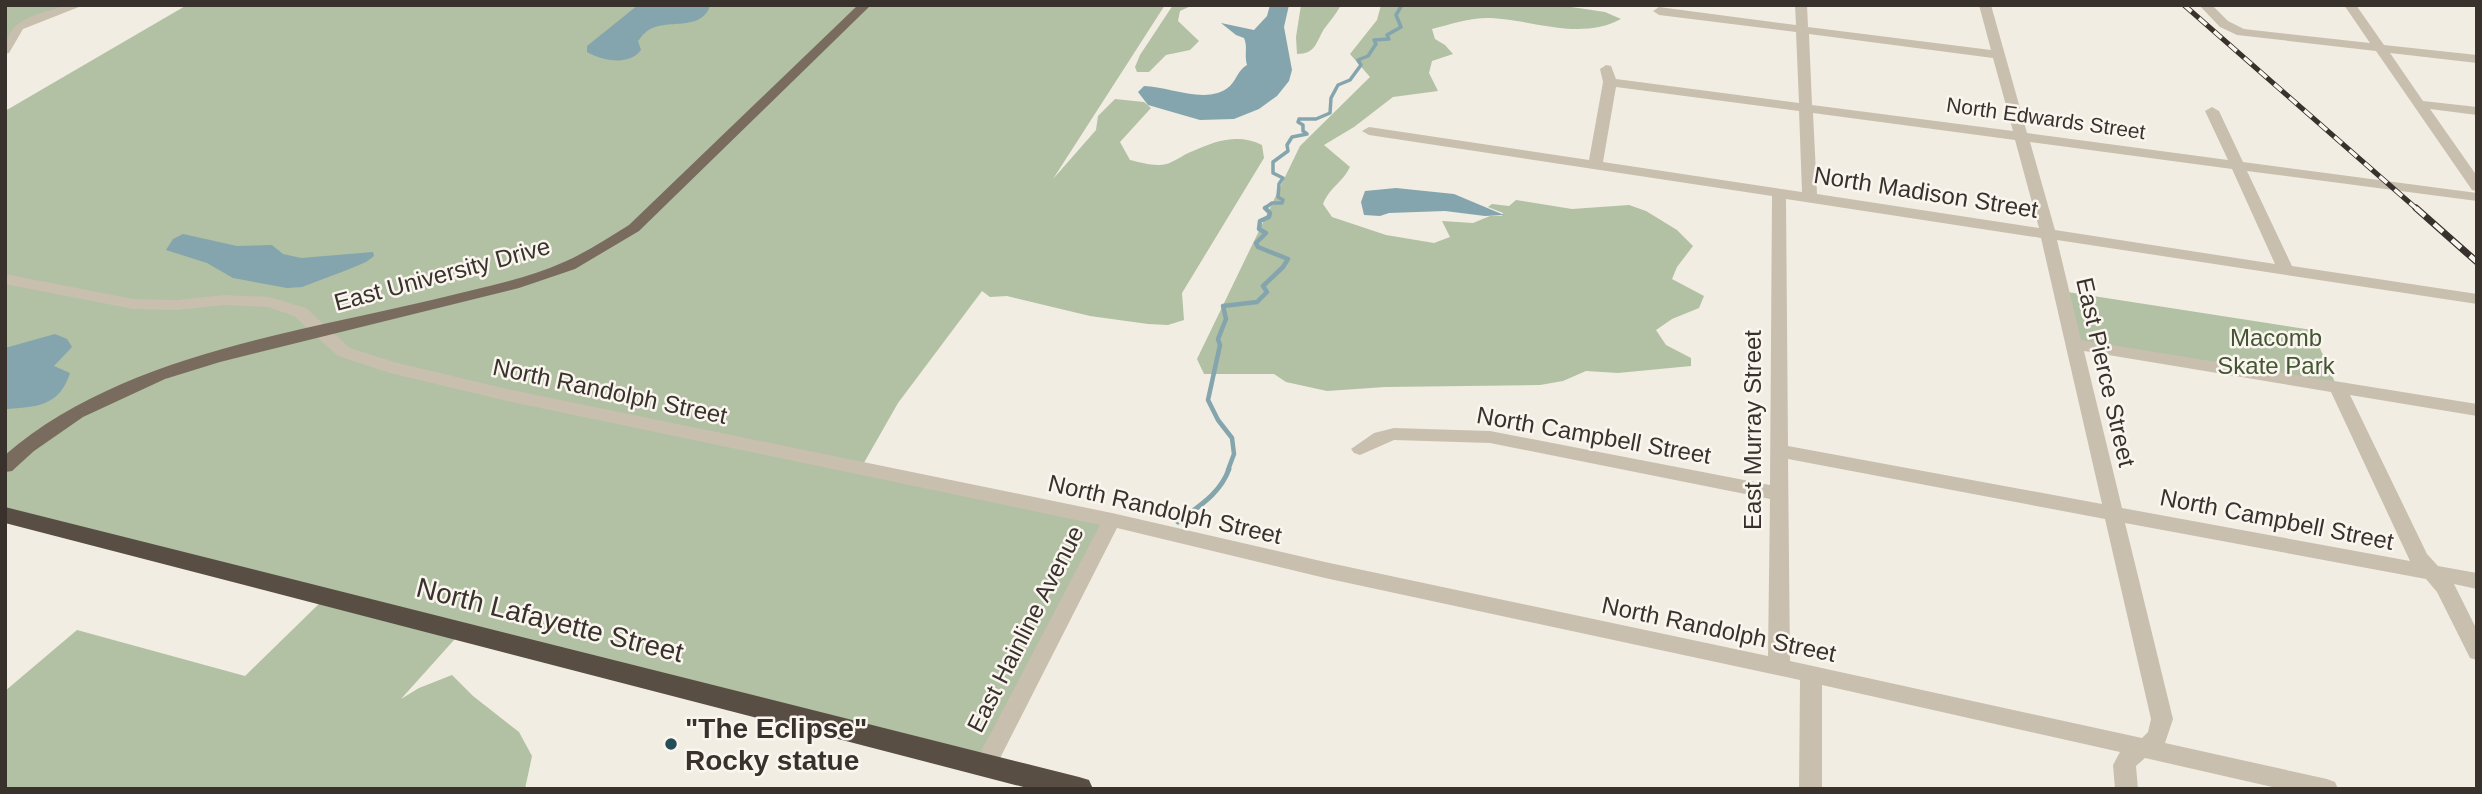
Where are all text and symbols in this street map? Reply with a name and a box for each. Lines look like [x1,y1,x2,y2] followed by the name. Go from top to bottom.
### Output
[1945,93,2147,143] street label: North Edwards Street
[1812,161,2040,223] street label: North Madison Street
[331,232,553,316] street label: East University Drive
[2071,275,2141,470] street label: East Pierce Street
[2217,324,2336,379] park label: Macomb Skate Park
[1739,330,1766,530] street label: East Murray Street
[490,353,730,429] street label: North Randolph Street
[1475,401,1714,469] street label: North Campbell Street
[1046,469,1285,549] street label: North Randolph Street
[2158,483,2396,555] street label: North Campbell Street
[961,521,1089,737] street label: East Hainline Avenue
[413,572,687,668] street label: North Lafayette Street
[1599,591,1839,667] street label: North Randolph Street
[685,713,867,776] place label: "The Eclipse" Rocky statue
[663,736,679,752] marker: "The Eclipse" Rocky statue

